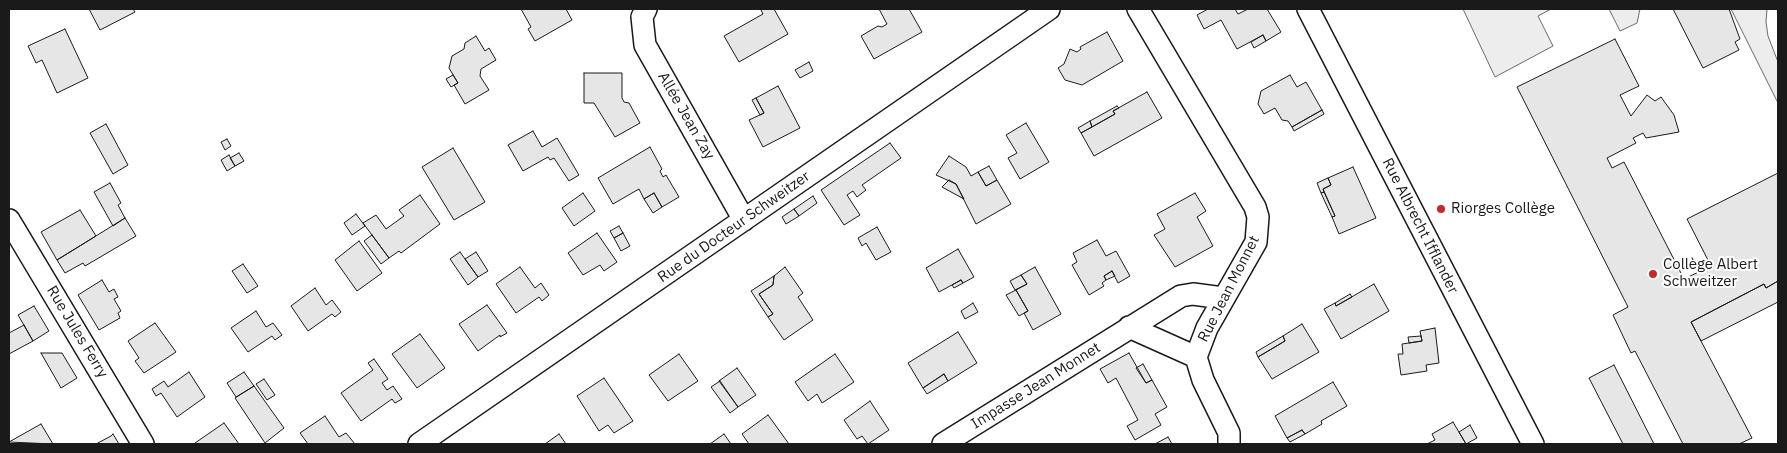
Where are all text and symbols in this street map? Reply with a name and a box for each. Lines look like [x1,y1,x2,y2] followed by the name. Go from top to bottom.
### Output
[654,69,718,163] street label: Allée Jean Zay
[1378,155,1462,297] street label: Rue Albrecht Ifflander
[654,168,814,286] street label: Rue du Docteur Schweitzer
[1451,200,1555,218] place label: Riorges Collège
[1435,203,1447,215] marker: Riorges Collège
[1194,233,1264,345] street label: Rue Jean Monnet
[1663,256,1758,291] place label: Collège Albert Schweitzer
[1647,268,1659,280] marker: Collège Albert Schweitzer
[42,283,112,381] street label: Rue Jules Ferry
[968,339,1104,433] street label: Impasse Jean Monnet

